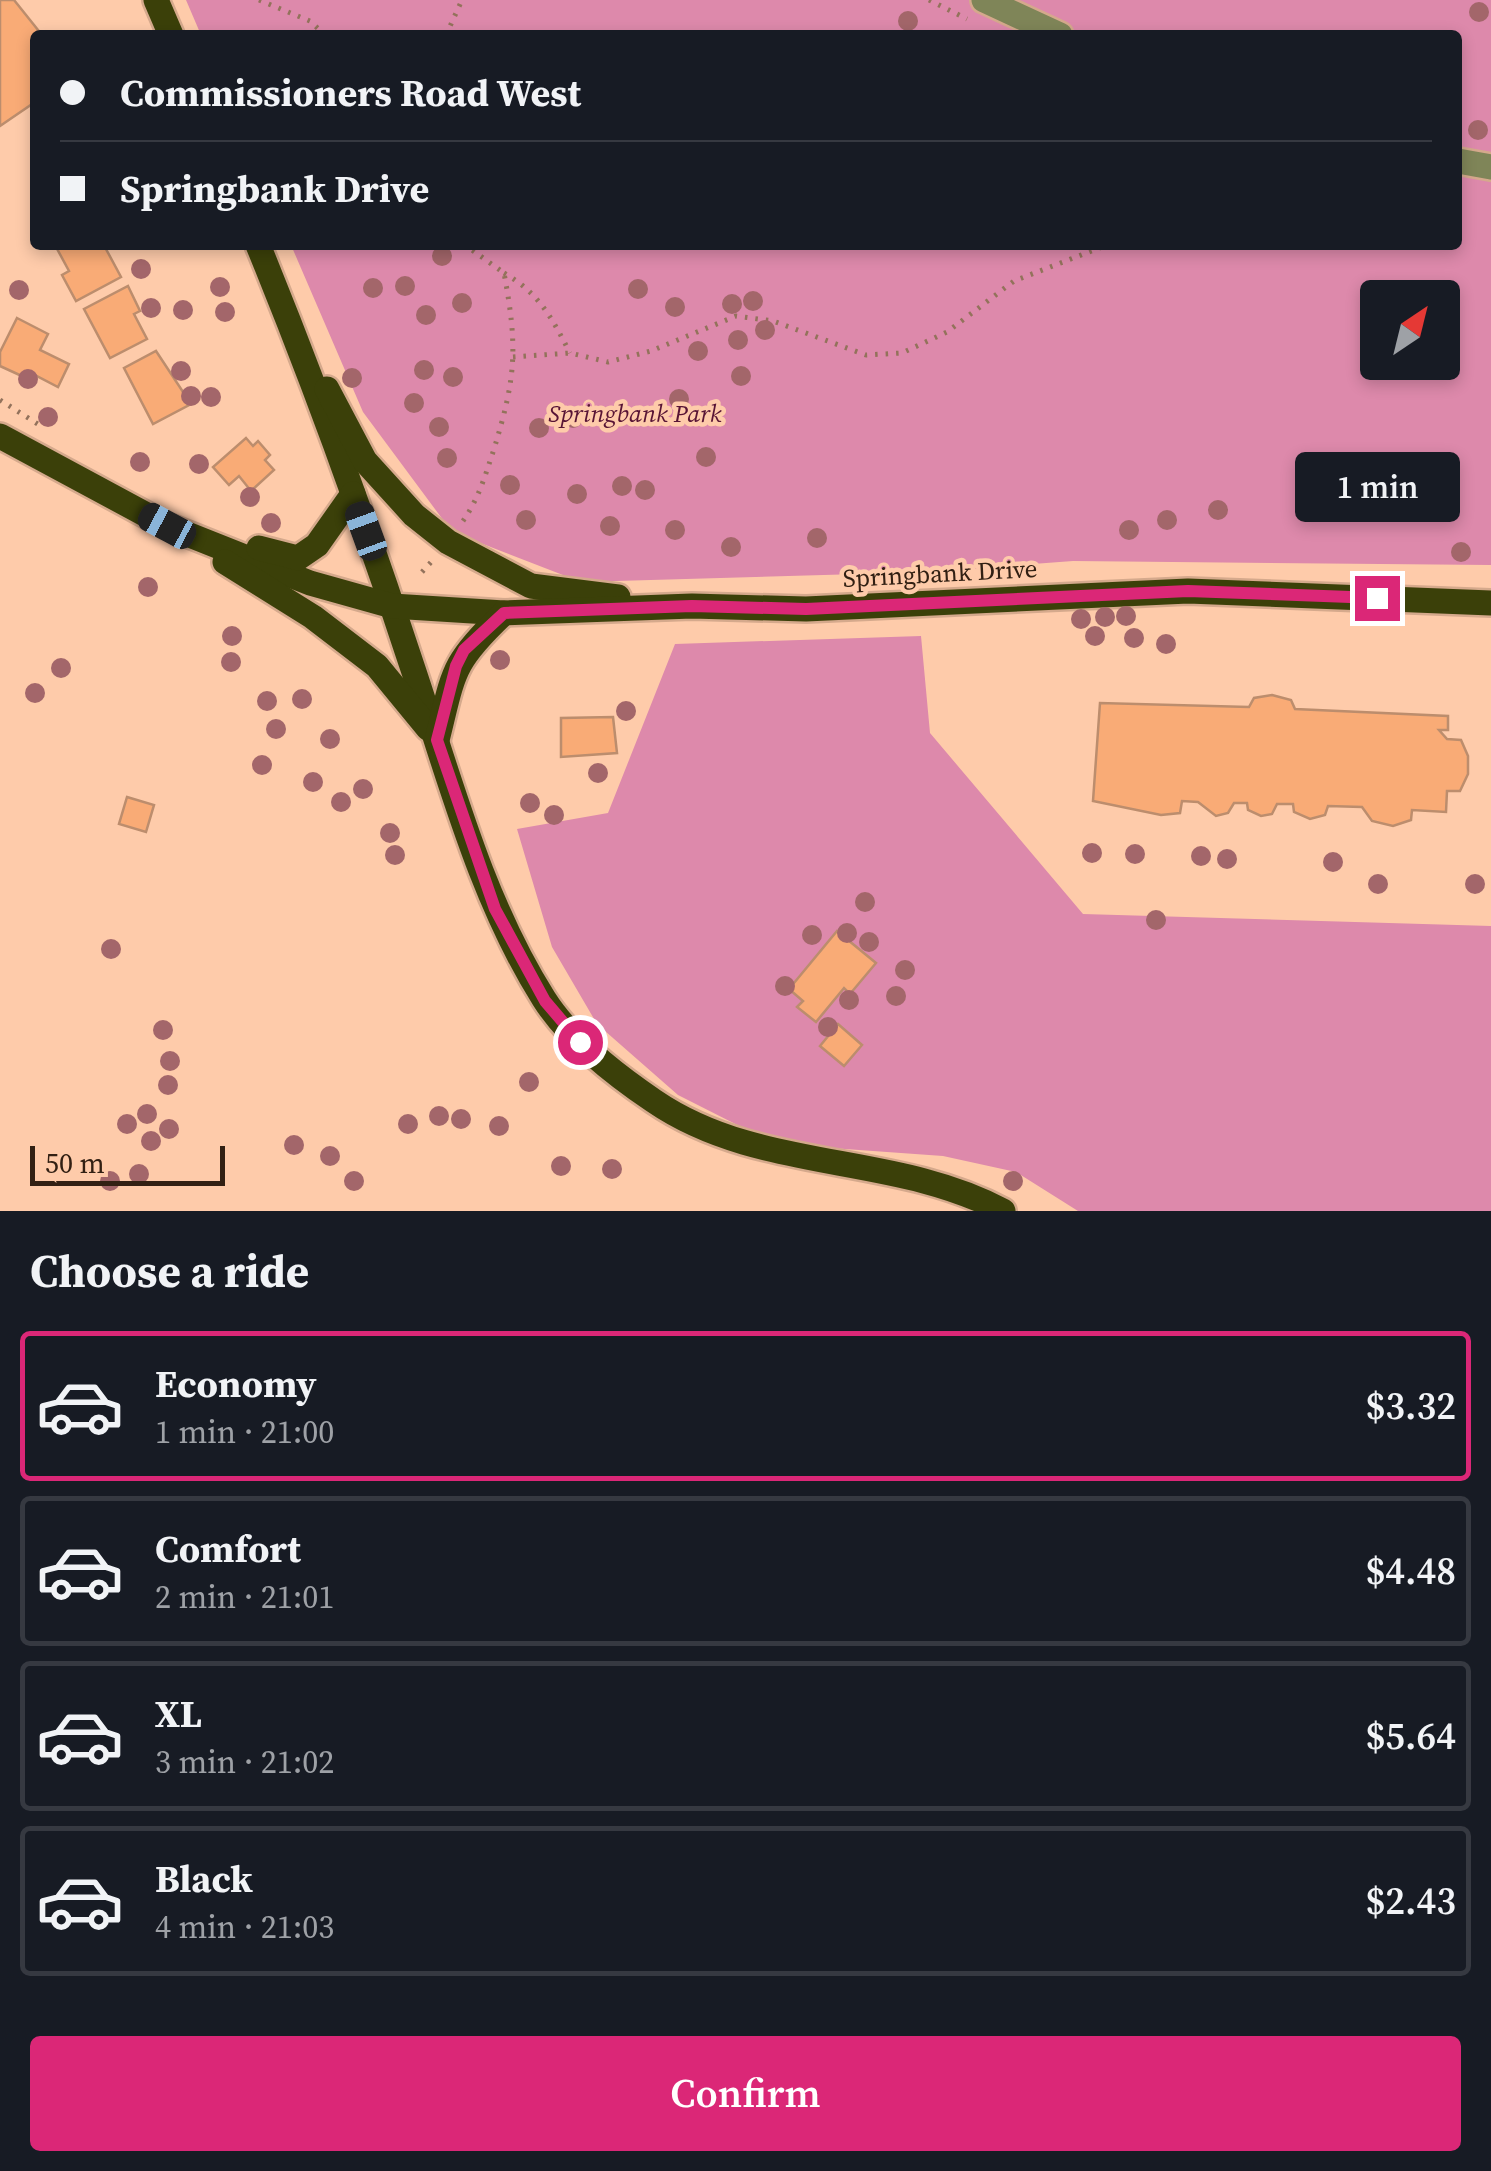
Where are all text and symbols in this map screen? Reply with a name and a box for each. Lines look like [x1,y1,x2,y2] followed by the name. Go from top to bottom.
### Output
[120,67,581,119] text: Commissioners Road West
[120,163,429,215] text: Springbank Drive
[1360,280,1460,380] north arrow
[1360,280,1460,380] map controls
[548,396,722,430] park label: Springbank Park
[1294,453,1460,523] callout: 1 min
[1336,465,1419,509] text: 1 min
[342,498,390,564] car
[133,499,201,553] car
[842,551,1038,595] street label: Springbank Drive
[1355,576,1400,621] route end
[558,1020,603,1065] route start
[30,1141,225,1186] scale bar
[45,1144,105,1182] text: 50 m
[30,1240,309,1302] text: Choose a ride
[155,1358,317,1410] text: Economy
[35,1361,125,1451] icon: car
[1366,1380,1456,1432] text: $3.32
[155,1410,334,1454] text: 1 min · 21:00
[155,1523,301,1575] text: Comfort
[35,1526,125,1616] icon: car
[1366,1545,1456,1597] text: $4.48
[155,1575,334,1619] text: 2 min · 21:01
[155,1688,202,1740] text: XL
[35,1691,125,1781] icon: car
[1366,1710,1456,1762] text: $5.64
[155,1740,334,1784] text: 3 min · 21:02
[155,1853,253,1905] text: Black
[35,1856,125,1946] icon: car
[1366,1875,1456,1927] text: $2.43
[155,1905,334,1949] text: 4 min · 21:03
[30,2036,1461,2151] button: Confirm

